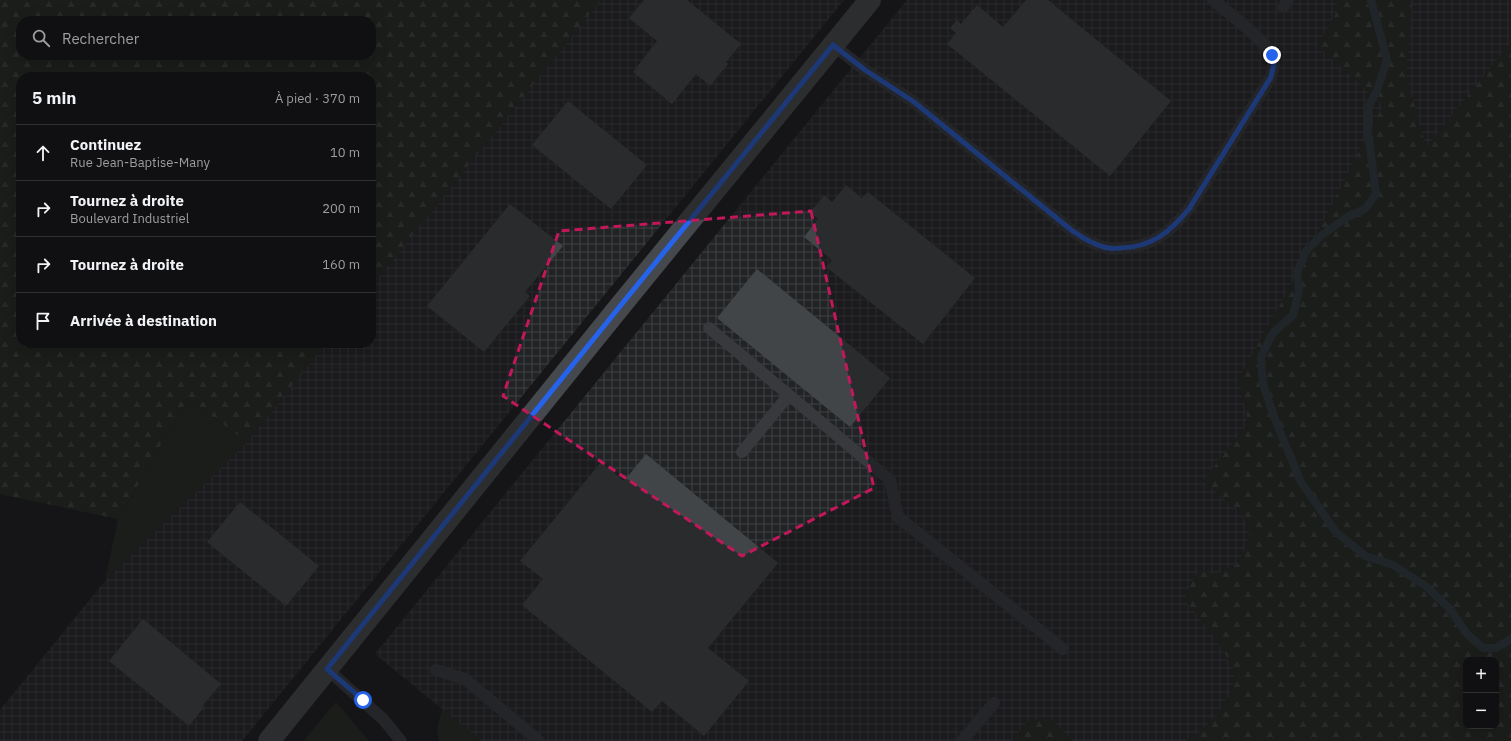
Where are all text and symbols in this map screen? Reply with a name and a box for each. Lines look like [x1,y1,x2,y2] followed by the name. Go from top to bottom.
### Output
[16,16,376,60] search box
[30,27,52,49] icon: search
[62,29,139,48] text: Rechercher
[1263,46,1281,64] route end
[32,87,76,109] text: 5 min
[275,90,360,107] text: À pied · 370 m
[70,135,141,154] text: Continuez
[32,142,54,164] icon: ahead
[330,144,360,161] text: 10 m
[70,154,210,171] text: Rue Jean-Baptise-Many
[70,191,184,210] text: Tournez à droite
[32,198,54,220] icon: right
[322,200,360,217] text: 200 m
[70,210,189,227] text: Boulevard Industriel
[32,254,54,276] icon: right
[70,255,184,274] text: Tournez à droite
[322,256,360,273] text: 160 m
[32,310,54,332] icon: arrive
[70,311,217,330] text: Arrivée à destination
[1463,657,1499,729] map controls
[1463,657,1499,693] button: +
[354,691,372,709] route start
[1463,693,1499,729] button: −

